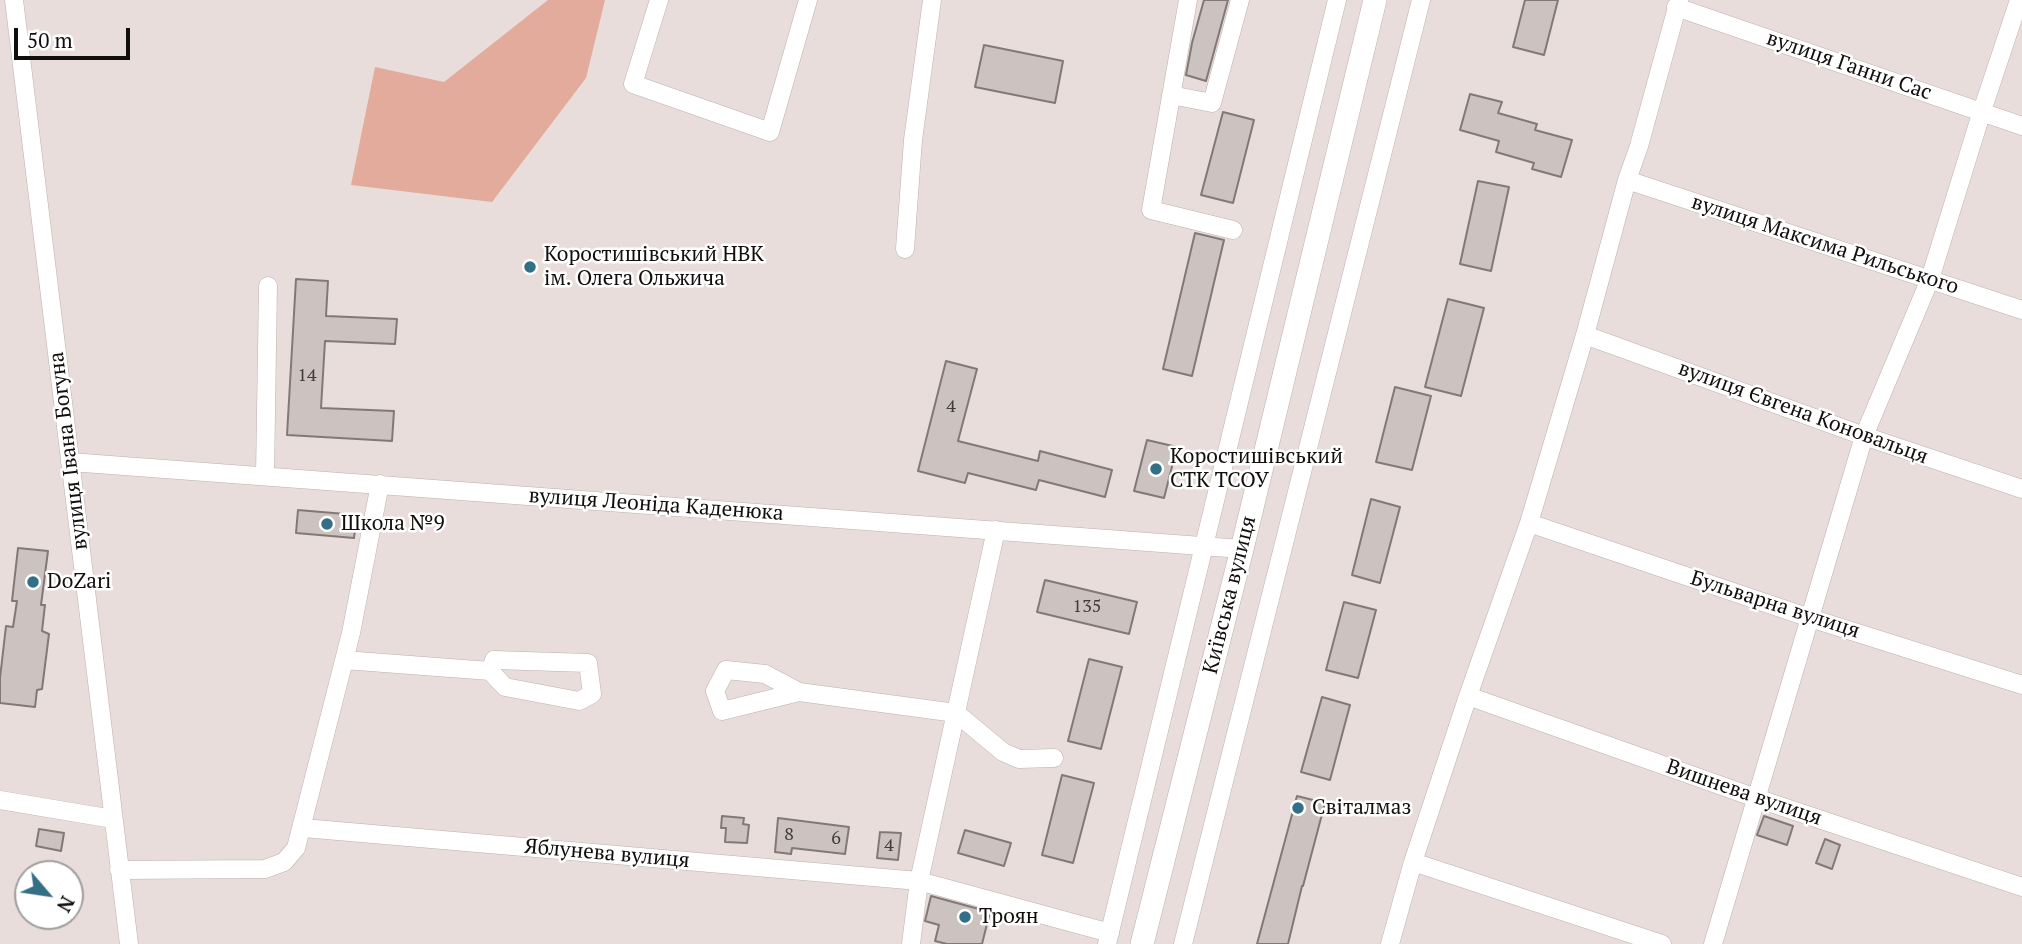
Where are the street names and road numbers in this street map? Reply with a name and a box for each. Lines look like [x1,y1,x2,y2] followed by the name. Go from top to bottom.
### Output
[1763,26,1935,106] street label: вулиця Ганни Сас
[1688,190,1962,300] street label: вулиця Максима Рильського
[44,350,94,552] street label: вулиця Івана Богуна
[1675,356,1931,470] street label: вулиця Євгена Коновальця
[528,484,784,526] street label: вулиця Леоніда Каденюка
[1198,513,1262,677] street label: Київська вулиця
[1687,566,1863,644] street label: Бульварна вулиця
[1663,755,1825,831] street label: Вишнева вулиця
[523,834,691,874] street label: Яблунева вулиця

